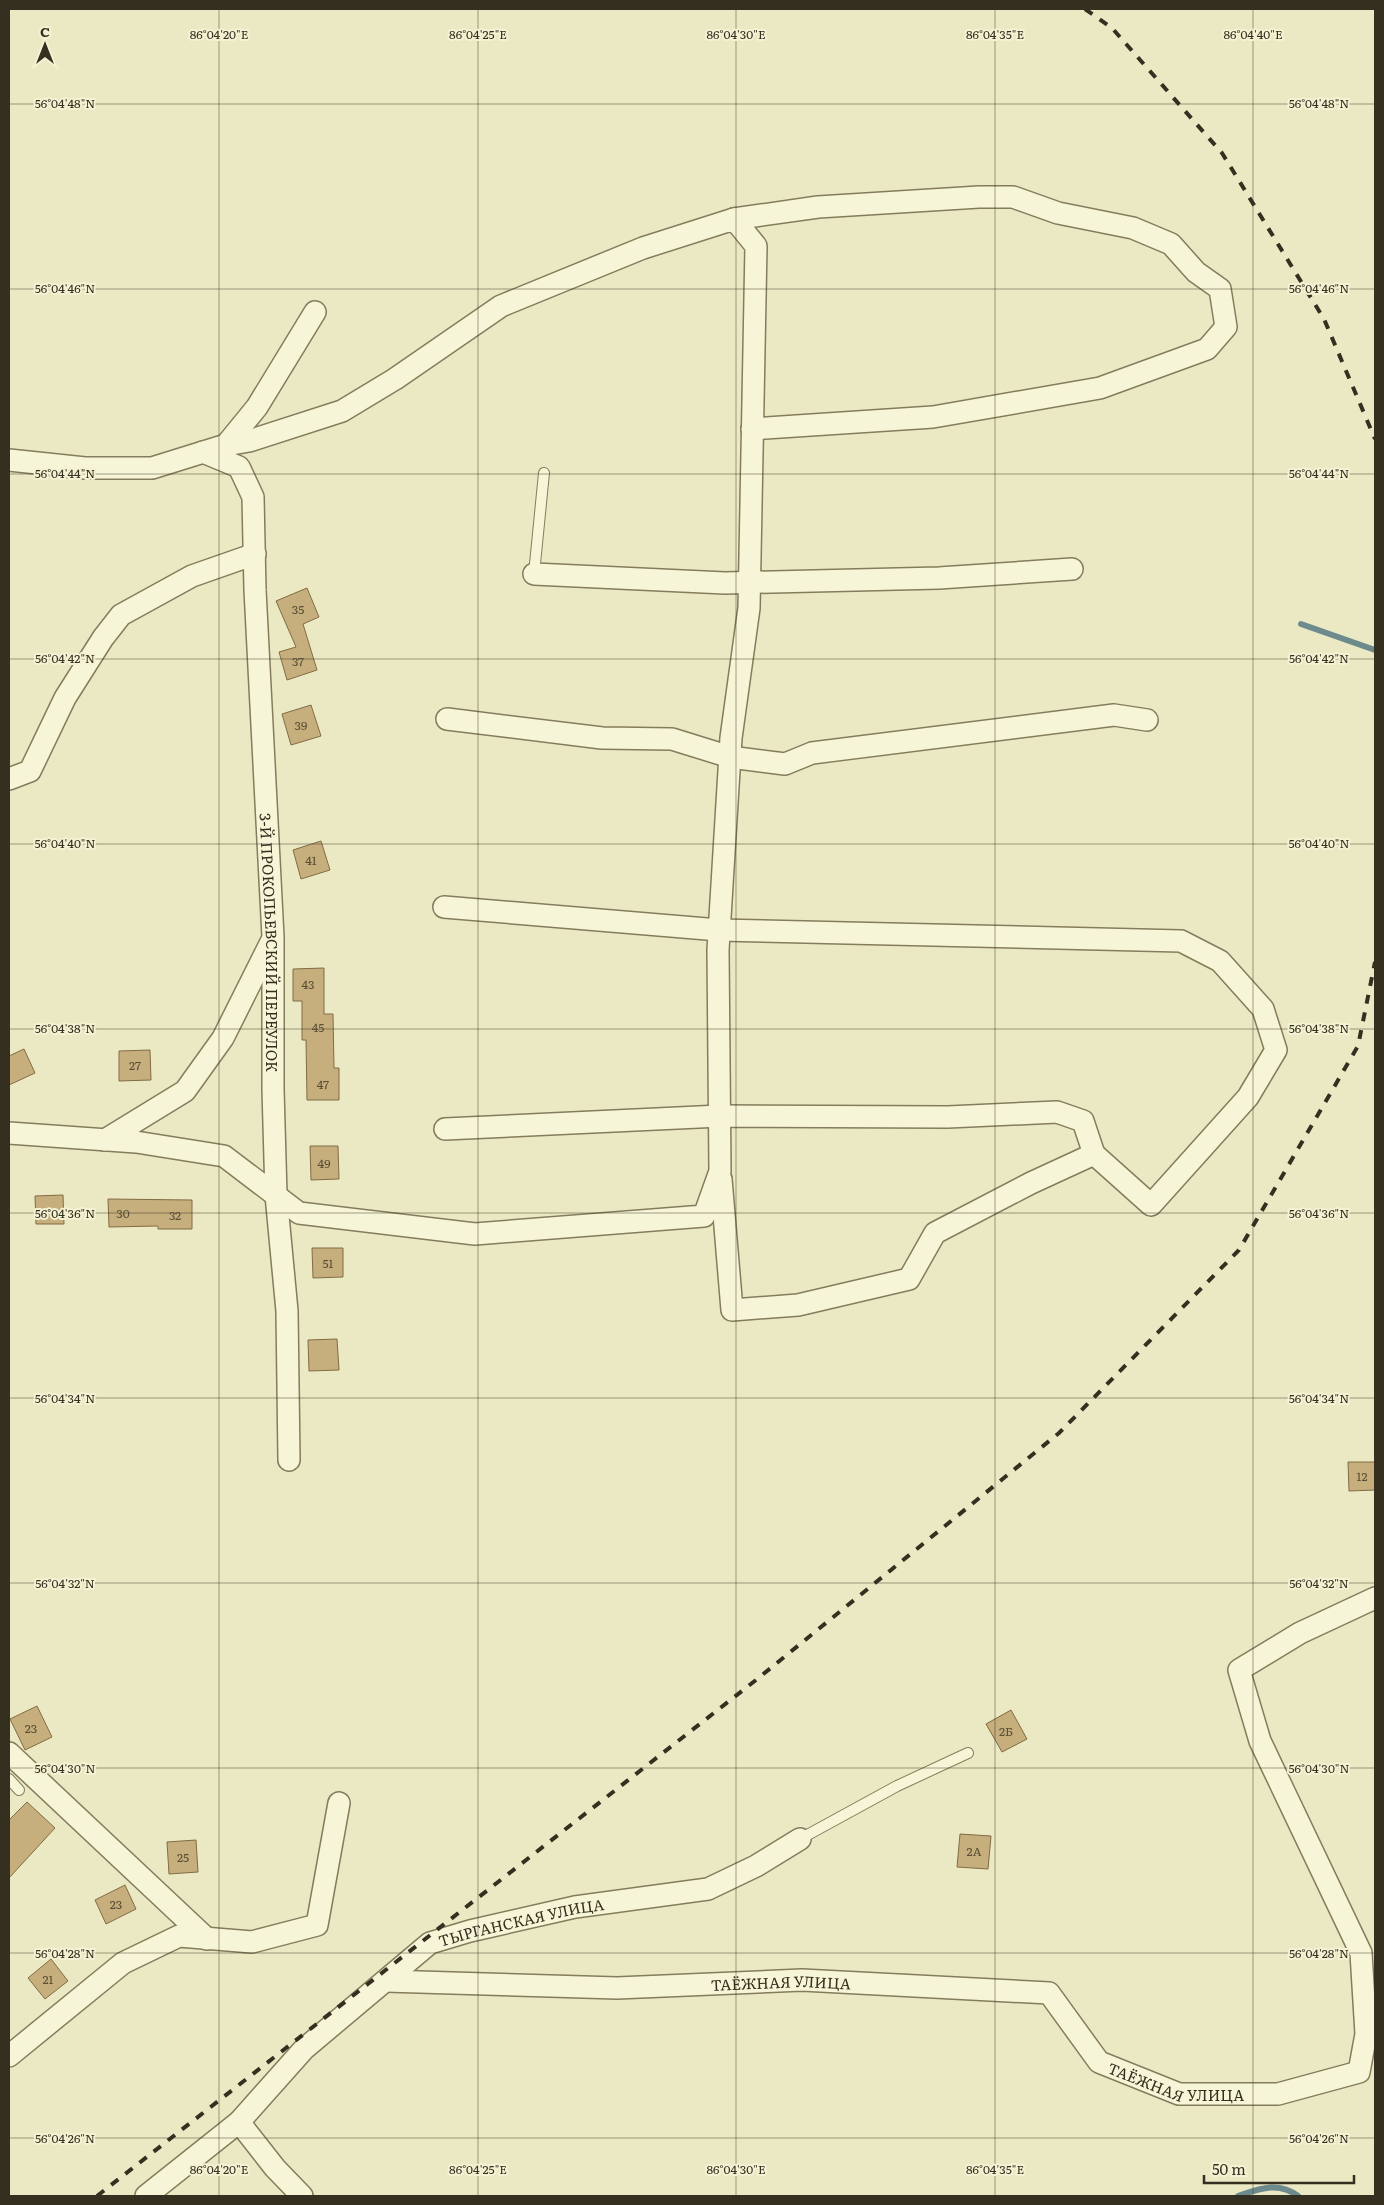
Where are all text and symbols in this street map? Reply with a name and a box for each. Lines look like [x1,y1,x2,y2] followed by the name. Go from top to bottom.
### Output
[20,20,70,70] north arrow
[40,21,50,41] text: С
[190,25,249,43] text: 86°04'20"E
[449,25,507,43] text: 86°04'25"E
[706,25,766,43] text: 86°04'30"E
[966,25,1024,43] text: 86°04'35"E
[1223,25,1283,43] text: 86°04'40"E
[35,94,95,112] text: 56°04'48"N
[1289,94,1349,112] text: 56°04'48"N
[35,279,95,297] text: 56°04'46"N
[1289,279,1349,297] text: 56°04'46"N
[35,464,95,482] text: 56°04'44"N
[1289,464,1349,482] text: 56°04'44"N
[292,600,304,618] house number: 35
[35,649,95,667] text: 56°04'42"N
[1289,649,1349,667] text: 56°04'42"N
[292,652,304,670] house number: 37
[295,716,307,734] house number: 39
[255,812,285,1072] street label: 3-Й ПРОКОПЬЕВСКИЙ ПЕРЕУЛОК
[34,834,96,852] text: 56°04'40"N
[1288,834,1350,852] text: 56°04'40"N
[305,851,317,869] house number: 41
[301,975,315,993] house number: 43
[312,1018,324,1036] house number: 45
[35,1019,95,1037] text: 56°04'38"N
[1289,1019,1349,1037] text: 56°04'38"N
[129,1056,141,1074] house number: 27
[317,1075,329,1093] house number: 47
[318,1154,330,1172] house number: 49
[35,1204,95,1222] text: 56°04'36"N
[116,1204,130,1222] house number: 30
[1289,1204,1349,1222] text: 56°04'36"N
[169,1206,181,1224] house number: 32
[323,1254,334,1272] house number: 51
[35,1389,95,1407] text: 56°04'34"N
[1289,1389,1349,1407] text: 56°04'34"N
[1357,1467,1367,1485] house number: 12
[35,1574,95,1592] text: 56°04'32"N
[1289,1574,1349,1592] text: 56°04'32"N
[25,1719,37,1737] house number: 23
[999,1722,1013,1740] house number: 2Б
[35,1759,95,1777] text: 56°04'30"N
[1289,1759,1349,1777] text: 56°04'30"N
[967,1842,982,1860] house number: 2А
[177,1848,189,1866] house number: 25
[435,1892,605,1951] street label: ТЫРГАНСКАЯ УЛИЦА
[110,1895,122,1913] house number: 23
[35,1944,95,1962] text: 56°04'28"N
[1289,1944,1349,1962] text: 56°04'28"N
[710,1968,851,1995] street label: ТАЁЖНАЯ УЛИЦА
[43,1970,54,1988] house number: 21
[1105,2055,1244,2107] street label: ТАЁЖНАЯ УЛИЦА
[35,2129,95,2147] text: 56°04'26"N
[1289,2129,1349,2147] text: 56°04'26"N
[1204,2152,1354,2184] scale bar
[1212,2157,1246,2180] text: 50 m
[190,2160,249,2178] text: 86°04'20"E
[449,2160,507,2178] text: 86°04'25"E
[706,2160,766,2178] text: 86°04'30"E
[966,2160,1024,2178] text: 86°04'35"E

